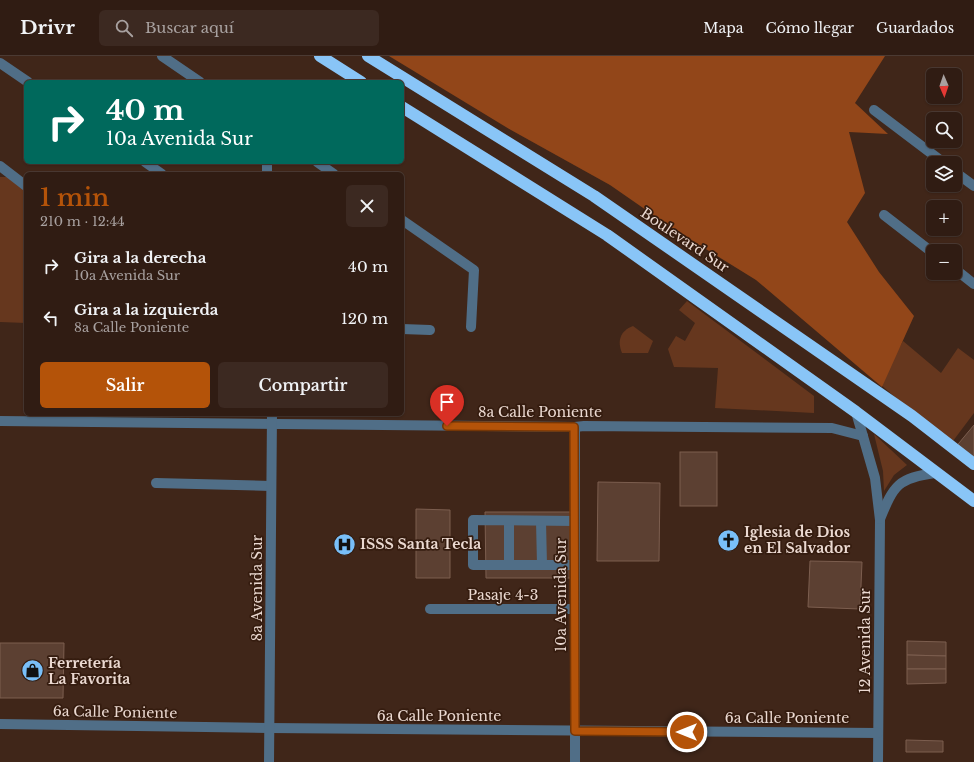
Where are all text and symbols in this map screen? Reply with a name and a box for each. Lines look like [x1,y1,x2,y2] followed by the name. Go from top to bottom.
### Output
[99,10,379,46] search box
[20,16,75,39] text: Drivr
[113,17,135,39] icon: search
[145,18,234,37] text: Buscar aquí
[703,19,743,37] text: Mapa
[765,19,854,37] text: Cómo llegar
[876,19,954,37] text: Guardados
[926,68,962,104] north arrow
[926,68,962,280] map controls
[106,93,184,128] text: 40 m
[40,96,92,148] icon: right
[926,112,962,148] button: search
[106,128,253,150] text: 10a Avenida Sur
[926,156,962,192] button: layers
[40,183,109,212] text: 1 min
[346,185,388,227] button: close
[926,200,962,236] button: +
[637,204,733,276] street label: Boulevard Sur
[40,213,125,230] text: 210 m · 12:44
[926,244,962,280] button: −
[74,248,206,267] text: Gira a la derecha
[40,255,62,277] icon: right
[348,257,388,276] text: 40 m
[74,267,180,284] text: 10a Avenida Sur
[74,300,218,319] text: Gira a la izquierda
[40,307,62,329] icon: left
[341,309,388,328] text: 120 m
[74,319,189,336] text: 8a Calle Poniente
[40,362,210,408] button: Salir
[218,362,388,408] button: Compartir
[430,385,464,426] pin
[436,391,458,413] icon: arrive
[478,403,602,421] street label: 8a Calle Poniente
[744,523,851,557] place label: Iglesia de Dios en El Salvador
[715,527,741,553] church icon: Iglesia de Dios en El Salvador
[332,531,358,557] hospital icon: ISSS Santa Tecla
[248,534,266,641] street label: 8a Avenida Sur
[360,535,481,553] place label: ISSS Santa Tecla
[552,538,570,652] street label: 10a Avenida Sur
[468,586,538,604] street label: Pasaje 4-3
[856,588,874,694] street label: 12 Avenida Sur
[48,654,130,688] place label: Ferretería La Favorita
[19,658,45,684] shop icon: Ferretería La Favorita
[53,702,177,722] street label: 6a Calle Poniente
[377,707,501,725] street label: 6a Calle Poniente
[725,709,849,727] street label: 6a Calle Poniente
[666,711,708,753] position arrow

